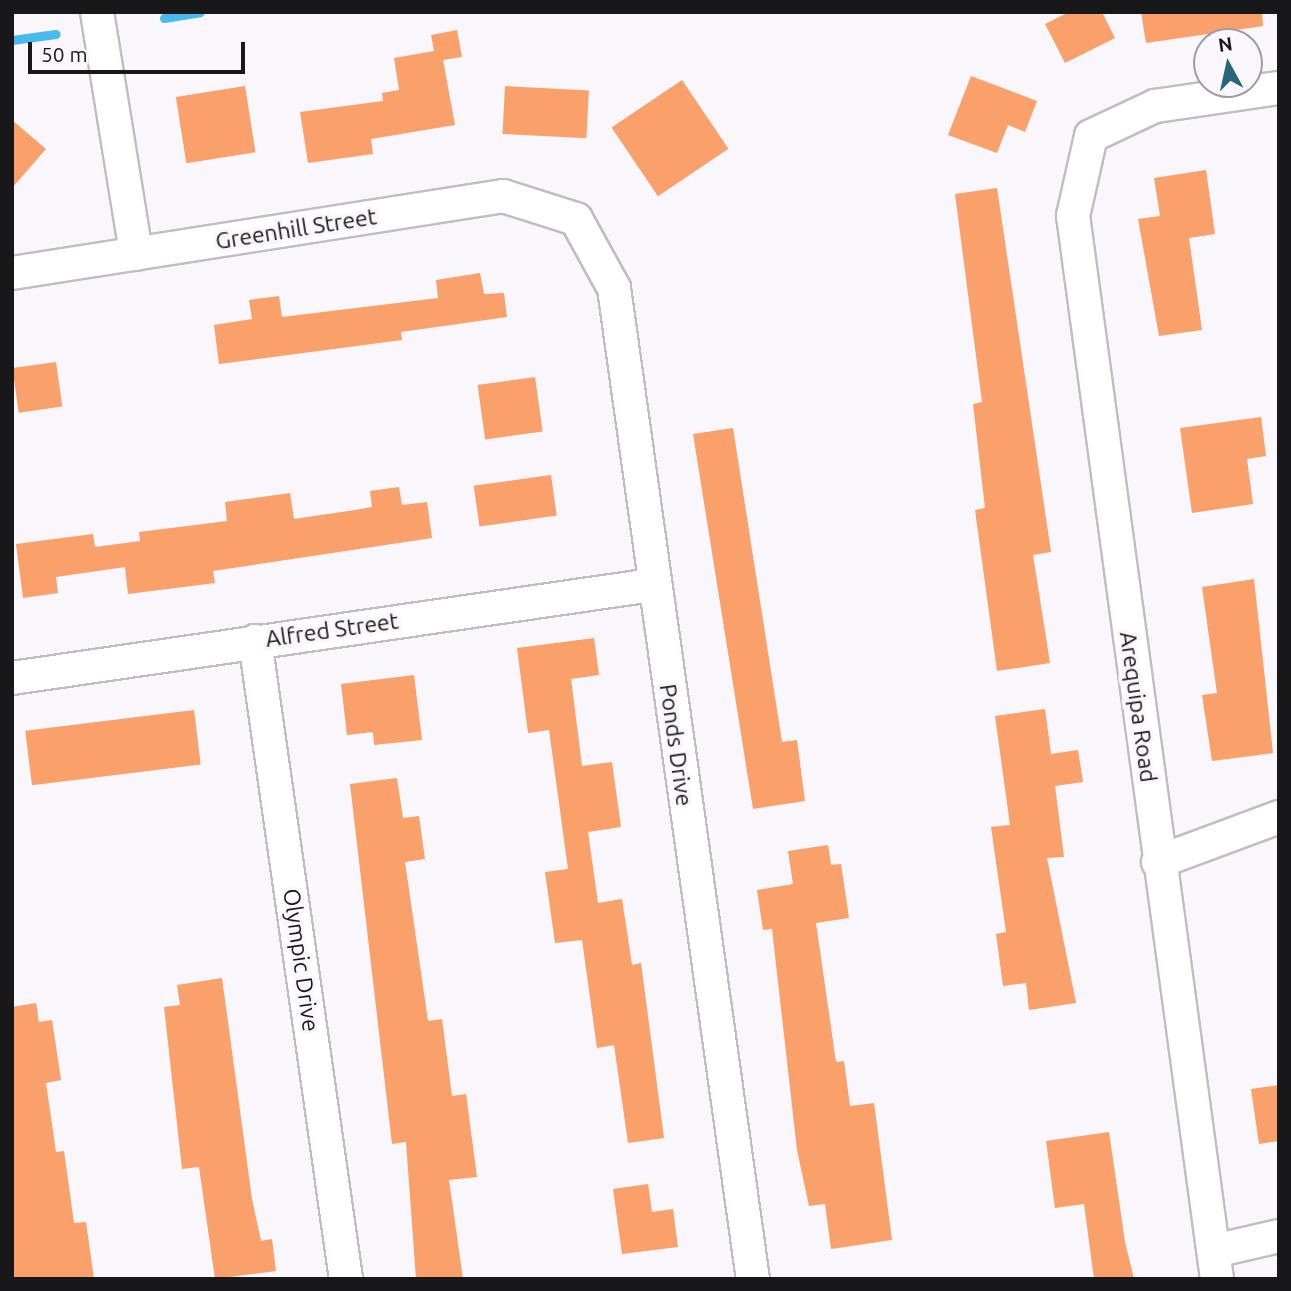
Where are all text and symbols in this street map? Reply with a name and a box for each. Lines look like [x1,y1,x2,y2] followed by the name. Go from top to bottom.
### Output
[32,28,248,72] scale bar
[1193,28,1263,98] north arrow
[1217,32,1234,56] text: N
[41,42,88,66] text: 50 m
[213,203,379,255] street label: Greenhill Street
[264,607,400,653] street label: Alfred Street
[1114,630,1162,784] street label: Arequipa Road
[654,682,698,808] street label: Ponds Drive
[277,887,325,1033] street label: Olympic Drive

